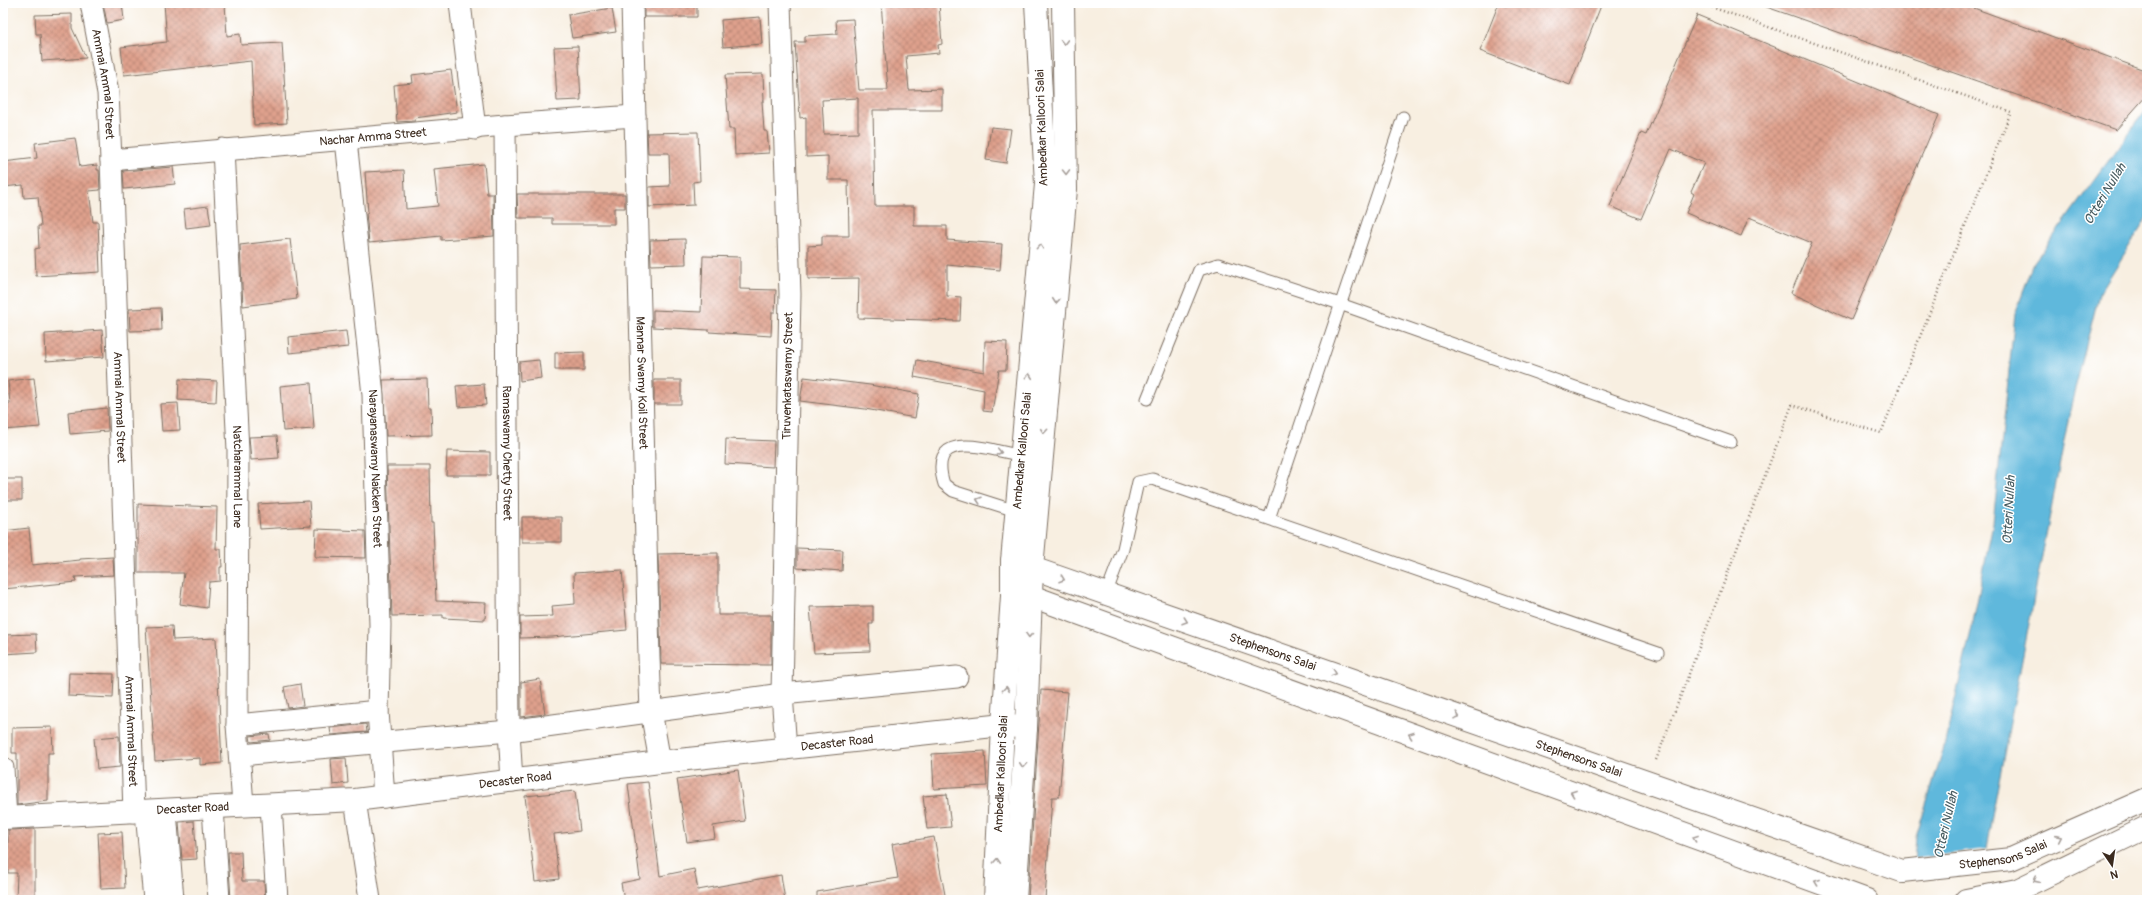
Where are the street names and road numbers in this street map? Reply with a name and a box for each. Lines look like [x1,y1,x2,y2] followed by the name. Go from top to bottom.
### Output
[88,27,118,140] street label: Ammai Ammal Street
[1032,69,1052,187] street label: Ambedkar Kalloori Salai
[319,124,427,149] street label: Nachar Amma Street
[779,312,797,440] street label: Tiruvenkataswamy Street
[633,316,651,450] street label: Mannar Swamy Koil Street
[110,351,129,463] street label: Ammai Ammal Street
[499,385,515,521] street label: Ramaswamy Chetty Street
[365,389,385,548] street label: Narayanaswamy Naicken Street
[1009,392,1035,510] street label: Ambedkar Kalloori Salai
[229,425,246,528] street label: Natcharammal Lane
[1227,630,1318,674] street label: Stephensons Salai
[122,675,141,787] street label: Ammai Ammal Street
[991,715,1011,833] street label: Ambedkar Kalloori Salai
[800,732,874,754] street label: Decaster Road
[1533,736,1624,780] street label: Stephensons Salai
[478,768,553,792] street label: Decaster Road
[156,799,230,818] street label: Decaster Road
[1958,837,2049,872] street label: Stephensons Salai

